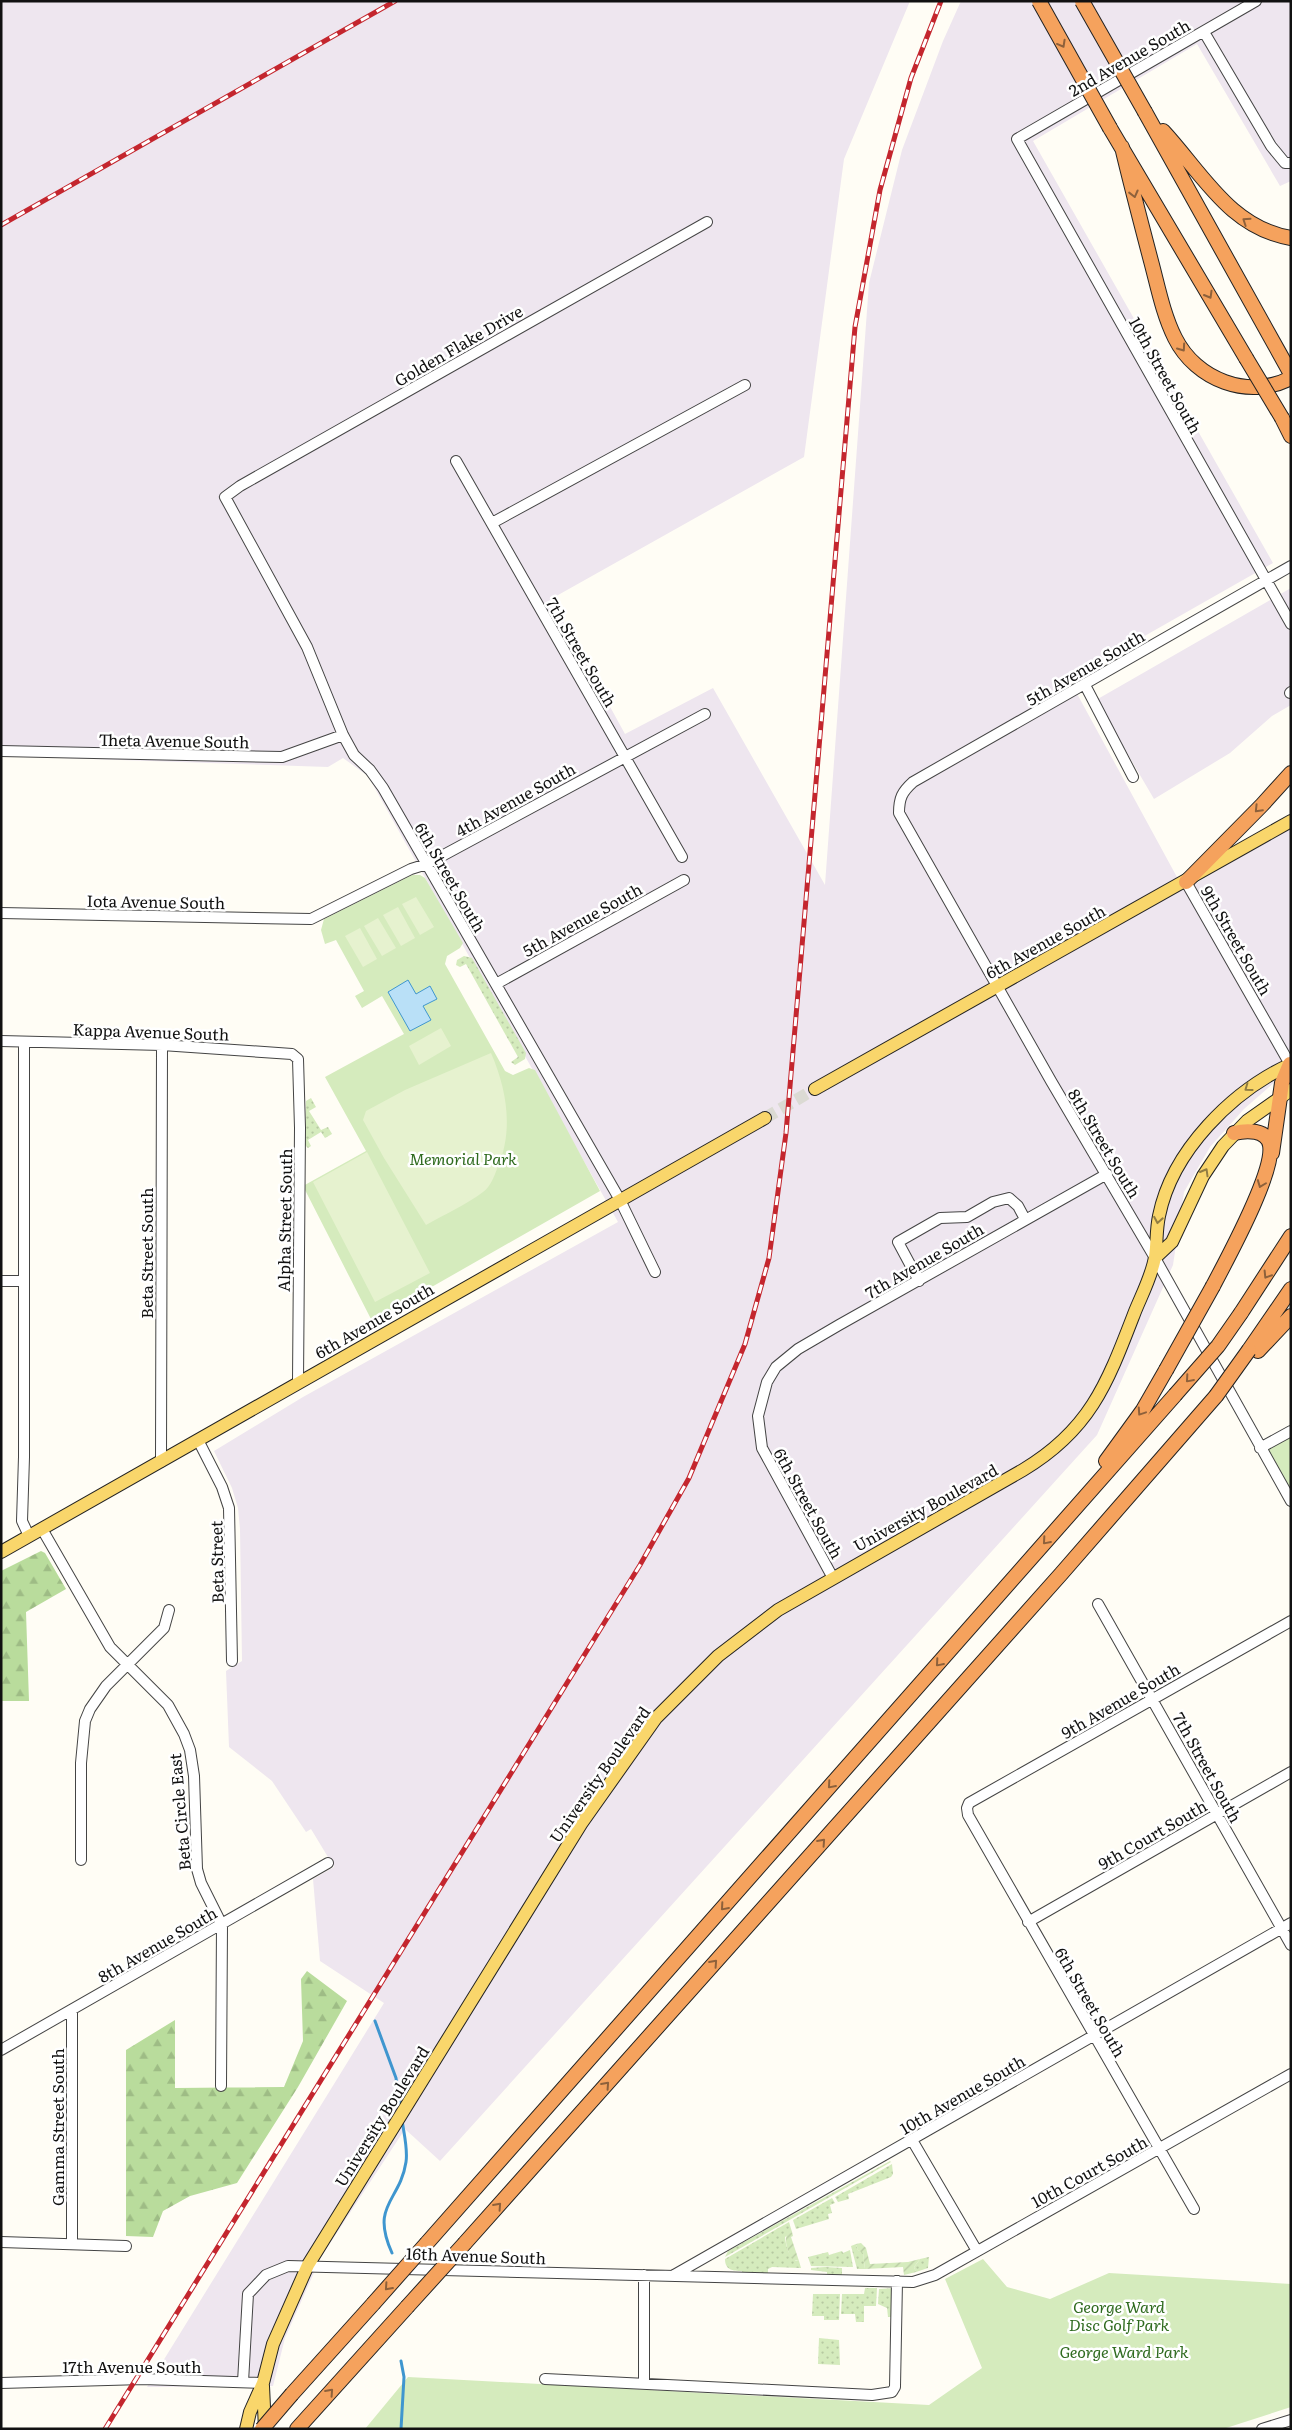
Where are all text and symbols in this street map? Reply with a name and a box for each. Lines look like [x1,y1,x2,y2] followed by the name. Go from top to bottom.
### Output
[1064,12,1194,102] street label: 2nd Avenue South
[1056,38,1066,47] one-way arrow
[1128,189,1138,197] one-way arrow
[1242,218,1251,227] one-way arrow
[1202,289,1212,298] one-way arrow
[389,298,527,392] street label: Golden Flake Drive
[1124,312,1208,438] street label: 10th Street South
[1176,342,1185,352] one-way arrow
[541,593,623,712] street label: 7th Street South
[1021,623,1149,711] street label: 5th Avenue South
[98,727,250,753] street label: Theta Avenue South
[451,756,580,842] street label: 4th Avenue South
[1255,803,1264,812] one-way arrow
[410,818,492,937] street label: 6th Street South
[518,876,646,962] street label: 5th Avenue South
[1196,881,1278,1000] street label: 9th Street South
[86,888,226,914] street label: Iota Avenue South
[981,898,1110,984] street label: 6th Avenue South
[72,1016,230,1046] street label: Kappa Avenue South
[1244,1082,1254,1091] one-way arrow
[1063,1084,1147,1203] street label: 8th Street South
[409,1146,517,1170] park label: Memorial Park
[271,1148,297,1292] street label: Alpha Street South
[1199,1169,1209,1178] one-way arrow
[1256,1180,1266,1188] one-way arrow
[134,1187,158,1319] street label: Beta Street South
[860,1216,988,1304] street label: 7th Avenue South
[1154,1216,1164,1224] one-way arrow
[1263,1270,1273,1279] one-way arrow
[310,1276,438,1364] street label: 6th Avenue South
[1186,1373,1194,1382] one-way arrow
[1138,1406,1147,1415] one-way arrow
[769,1443,850,1563] street label: 6th Street South
[848,1457,1002,1557] street label: University Boulevard
[203,1520,229,1603] street label: Beta Street
[1043,1536,1052,1545] one-way arrow
[1056,1656,1184,1744] street label: 9th Avenue South
[935,1658,944,1667] one-way arrow
[543,1701,655,1847] street label: University Boulevard
[1168,1707,1248,1827] street label: 7th Street South
[162,1752,196,1872] street label: Beta Circle East
[828,1780,837,1789] one-way arrow
[1093,1793,1211,1875] street label: 9th Court South
[816,1839,825,1848] one-way arrow
[93,1900,221,1988] street label: 8th Avenue South
[720,1902,729,1911] one-way arrow
[1050,1943,1132,2062] street label: 6th Street South
[708,1960,717,1969] one-way arrow
[328,2041,434,2191] street label: University Boulevard
[45,2048,69,2206] street label: Gamma Street South
[895,2048,1029,2140] street label: 10th Avenue South
[600,2081,609,2090] one-way arrow
[1027,2129,1152,2213] street label: 10th Court South
[492,2203,501,2212] one-way arrow
[405,2241,547,2269] street label: 16th Avenue South
[385,2281,394,2290] one-way arrow
[1069,2294,1169,2336] park label: George Ward Disc Golf Park
[1059,2339,1189,2363] park label: George Ward Park
[62,2354,202,2378] street label: 17th Avenue South
[324,2389,333,2398] one-way arrow

